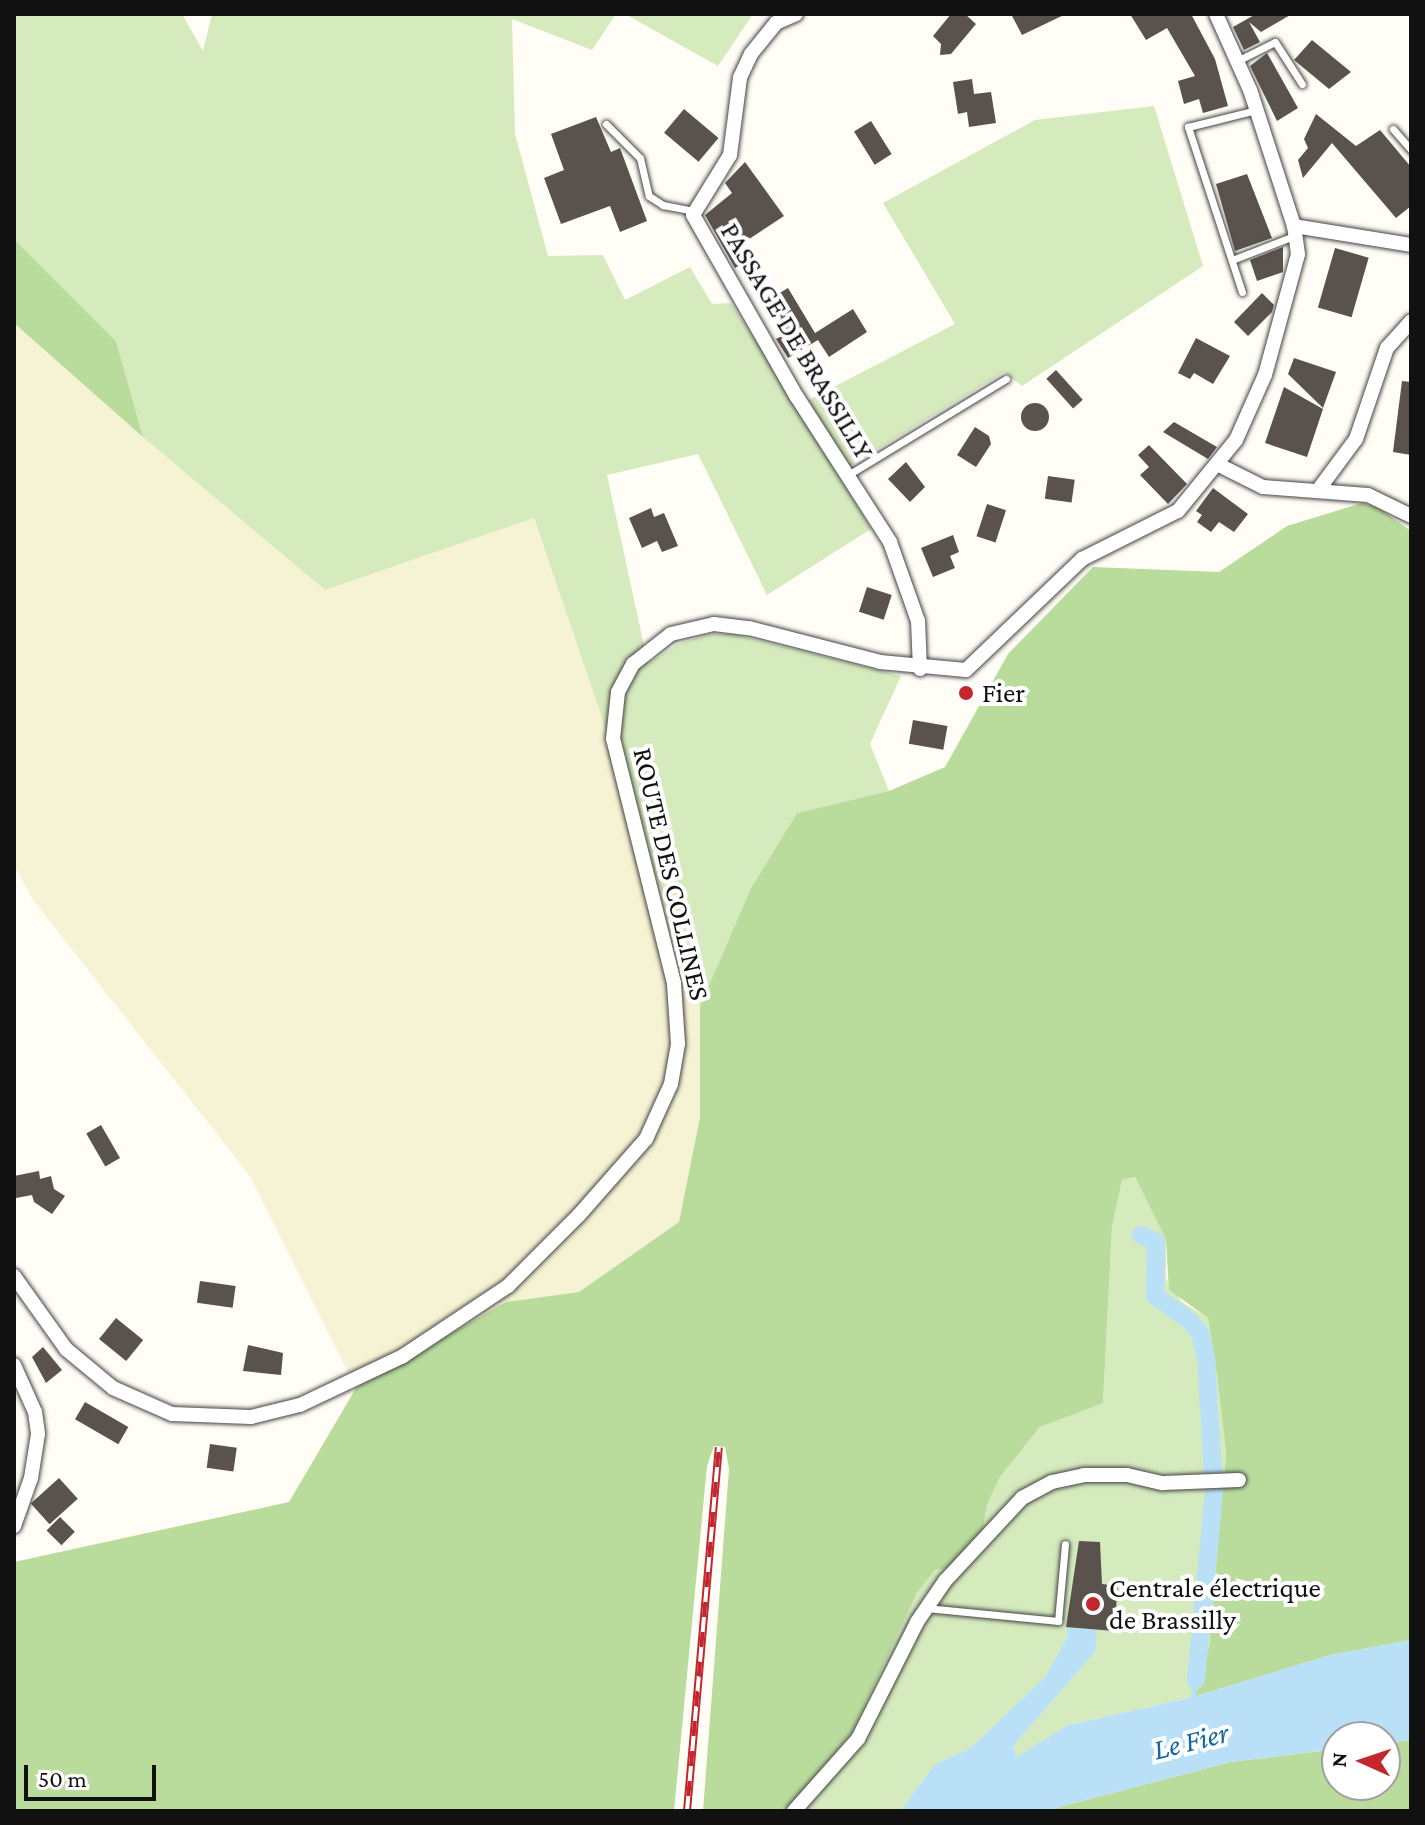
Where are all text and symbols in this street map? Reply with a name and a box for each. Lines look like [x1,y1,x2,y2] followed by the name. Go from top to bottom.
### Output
[713,217,881,465] street label: PASSAGE DE BRASSILLY
[982,676,1025,710] place label: Fier
[957,684,975,702] marker: Fier
[626,744,716,1004] street label: ROUTE DES COLLINES
[1109,1571,1321,1637] place label: Centrale électrique de Brassilly
[1084,1595,1102,1613] marker: Centrale électrique de Brassilly
[1150,1714,1232,1768] water label: Le Fier
[1321,1721,1401,1801] north arrow
[28,1749,160,1799] scale bar
[1326,1752,1351,1768] text: N
[38,1765,87,1792] text: 50 m

